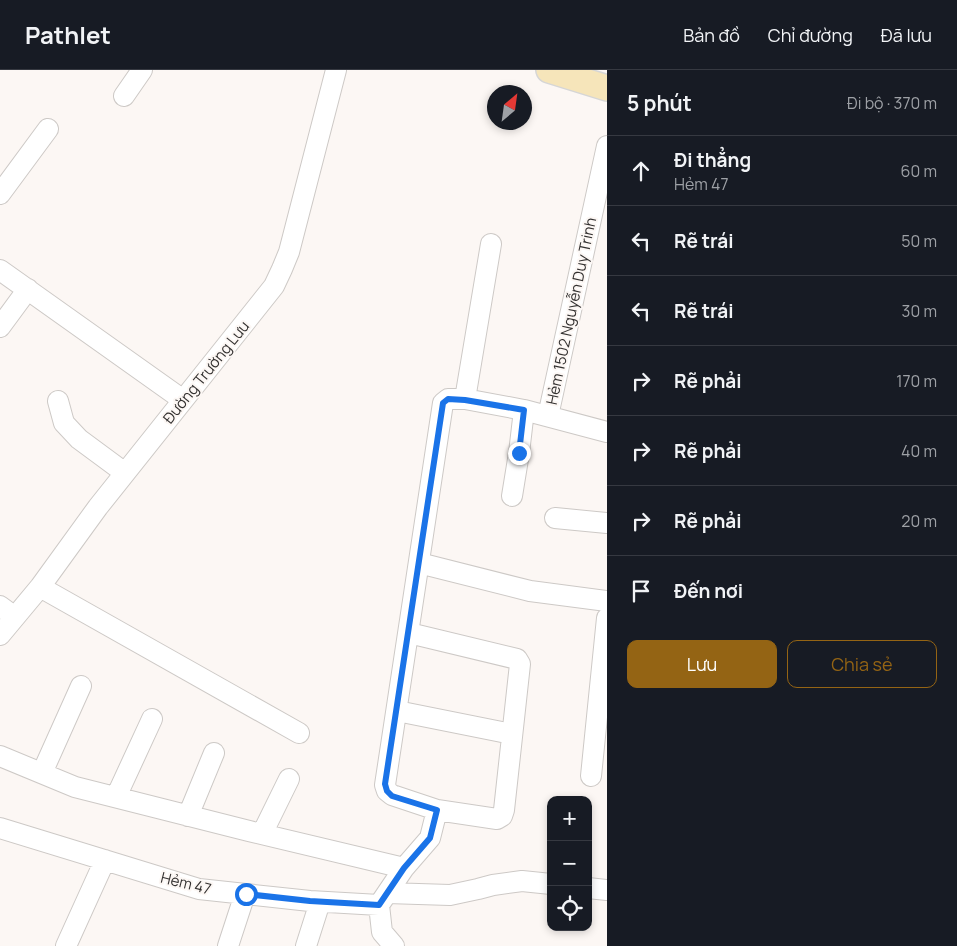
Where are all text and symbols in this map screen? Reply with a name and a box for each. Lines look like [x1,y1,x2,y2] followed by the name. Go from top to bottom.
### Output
[25,18,111,51] text: Pathlet
[683,23,740,47] text: Bản đồ
[768,23,853,47] text: Chỉ đường
[881,23,932,47] text: Đã lưu
[487,85,532,130] north arrow
[627,89,692,117] text: 5 phút
[847,92,937,114] text: Đi bộ · 370 m
[674,147,751,173] text: Đi thẳng
[627,157,655,185] icon: ahead
[901,160,937,182] text: 60 m
[674,173,729,195] text: Hẻm 47
[541,215,601,407] street label: Hẻm 1502 Nguyễn Duy Trinh
[627,227,655,255] icon: left
[674,228,734,254] text: Rẽ trái
[901,230,937,252] text: 50 m
[627,297,655,325] icon: left
[674,298,734,324] text: Rẽ trái
[902,300,937,322] text: 30 m
[158,316,254,428] street label: Đường Trường Lưu
[627,367,655,395] icon: right
[674,368,742,394] text: Rẽ phải
[896,370,937,392] text: 170 m
[627,437,655,465] icon: right
[674,438,742,464] text: Rẽ phải
[901,440,937,462] text: 40 m
[508,442,531,465] route end
[627,507,655,535] icon: right
[674,508,742,534] text: Rẽ phải
[901,510,937,532] text: 20 m
[627,577,655,605] icon: arrive
[674,578,743,604] text: Đến nơi
[627,640,777,688] button: Lưu
[787,640,937,688] button: Chia sẻ
[547,796,592,931] map controls
[547,796,592,841] button: +
[547,841,592,886] button: −
[159,867,213,899] street label: Hẻm 47
[235,883,258,906] route start
[547,886,592,931] button: locate

